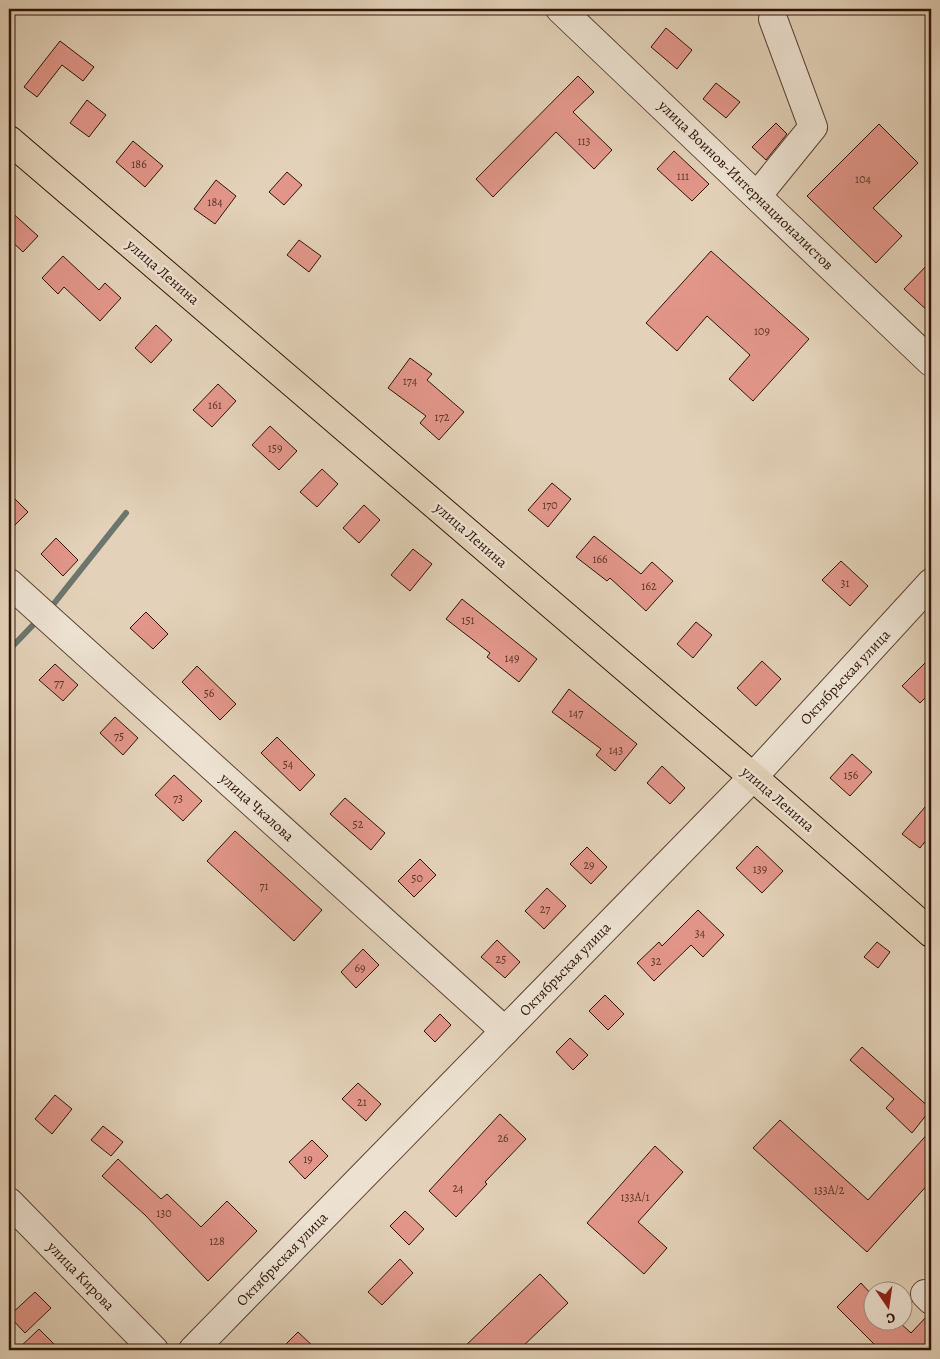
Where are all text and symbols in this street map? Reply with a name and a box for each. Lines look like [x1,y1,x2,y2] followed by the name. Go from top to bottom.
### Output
[653,95,838,274] street label: улица Воинов-Интернационалистов
[577,133,591,149] house number: 113
[131,156,147,172] house number: 186
[677,168,689,184] house number: 111
[855,171,872,187] house number: 104
[207,194,223,210] house number: 184
[121,234,204,309] street label: улица Ленина
[754,323,770,339] house number: 109
[403,373,418,389] house number: 174
[208,397,222,413] house number: 161
[435,409,450,425] house number: 172
[268,440,282,456] house number: 159
[429,497,512,572] street label: улица Ленина
[542,497,558,513] house number: 170
[592,551,608,567] house number: 166
[840,575,850,591] house number: 31
[641,578,657,594] house number: 162
[461,612,475,628] house number: 151
[795,625,895,729] street label: Октябрьская улица
[504,650,520,666] house number: 149
[54,675,65,691] house number: 77
[204,685,215,701] house number: 56
[569,705,584,721] house number: 147
[114,728,124,744] house number: 75
[609,742,623,758] house number: 143
[283,756,294,772] house number: 54
[736,761,819,836] street label: улица Ленина
[844,767,859,783] house number: 156
[215,768,299,846] street label: улица Чкалова
[173,790,183,806] house number: 73
[353,816,364,832] house number: 52
[583,857,595,873] house number: 29
[753,861,767,877] house number: 139
[411,870,423,886] house number: 50
[259,878,269,894] house number: 71
[540,901,551,917] house number: 27
[515,917,615,1020] street label: Октябрьская улица
[695,925,706,941] house number: 34
[496,951,506,967] house number: 25
[651,953,662,969] house number: 32
[354,960,366,976] house number: 69
[357,1094,367,1110] house number: 21
[497,1130,509,1146] house number: 26
[303,1151,313,1167] house number: 19
[452,1180,464,1196] house number: 24
[814,1182,845,1198] house number: 133А/2
[620,1189,650,1205] house number: 133А/1
[156,1205,172,1221] house number: 130
[232,1207,332,1310] street label: Октябрьская улица
[209,1233,225,1249] house number: 128
[42,1236,119,1315] street label: улица Кирова
[862,1282,912,1332] north arrow
[884,1308,897,1328] text: С

